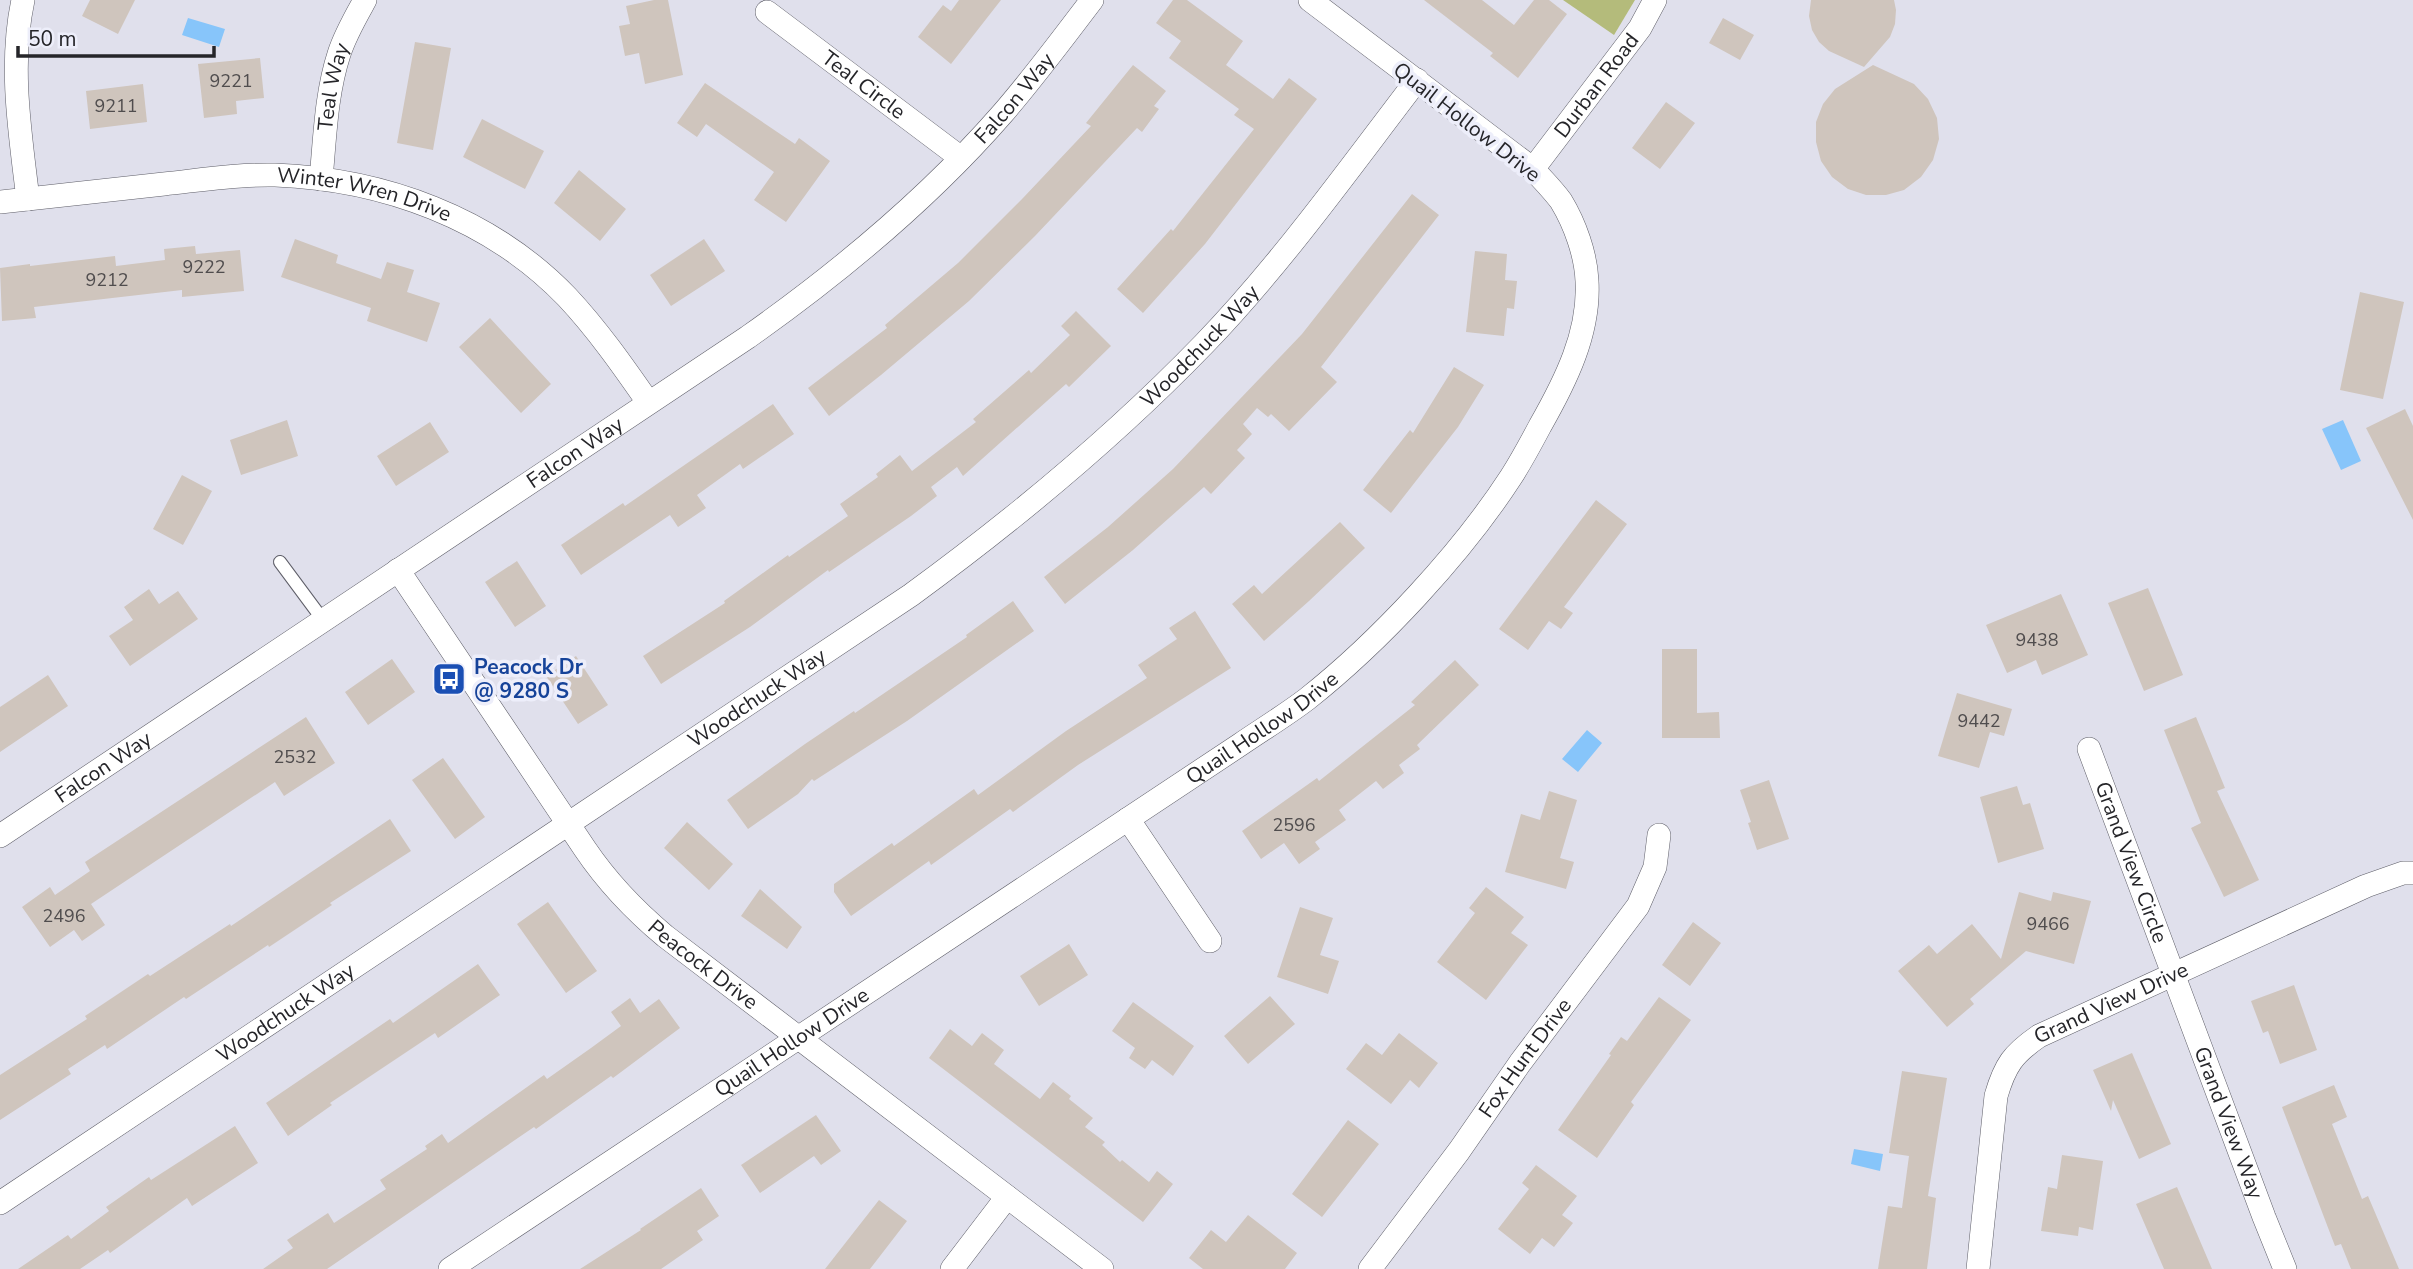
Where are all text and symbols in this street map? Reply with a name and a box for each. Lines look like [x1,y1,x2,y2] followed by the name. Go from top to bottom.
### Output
[18,14,214,58] scale bar
[28,25,77,53] text: 50 m
[1548,27,1645,143] street label: Durban Road
[311,39,356,132] street label: Teal Way
[816,44,911,126] street label: Teal Circle
[968,47,1061,150] street label: Falcon Way
[1388,56,1546,188] street label: Quail Hollow Drive
[209,69,253,93] house number: 9221
[94,94,138,118] house number: 9211
[276,161,456,228] street label: Winter Wren Drive
[182,255,226,279] house number: 9222
[85,268,129,292] house number: 9212
[1134,279,1266,414] street label: Woodchuck Way
[521,410,629,495] street label: Falcon Way
[2015,628,2059,652] house number: 9438
[682,642,832,754] street label: Woodchuck Way
[474,653,584,705] place label: Peacock Dr @ 9280 S
[430,660,468,698] bus stop icon: Peacock Dr @ 9280 S
[1180,665,1344,791] street label: Quail Hollow Drive
[1957,709,2001,733] house number: 9442
[49,725,157,810] street label: Falcon Way
[273,745,317,769] house number: 2532
[2088,778,2174,947] street label: Grand View Circle
[1272,813,1316,837] house number: 2596
[42,904,86,928] house number: 2496
[2026,912,2070,936] house number: 9466
[642,913,764,1016] street label: Peacock Drive
[211,956,360,1069] street label: Woodchuck Way
[2029,956,2193,1050] street label: Grand View Drive
[709,981,874,1104] street label: Quail Hollow Drive
[1472,992,1578,1123] street label: Fox Hunt Drive
[2188,1043,2270,1203] street label: Grand View Way

